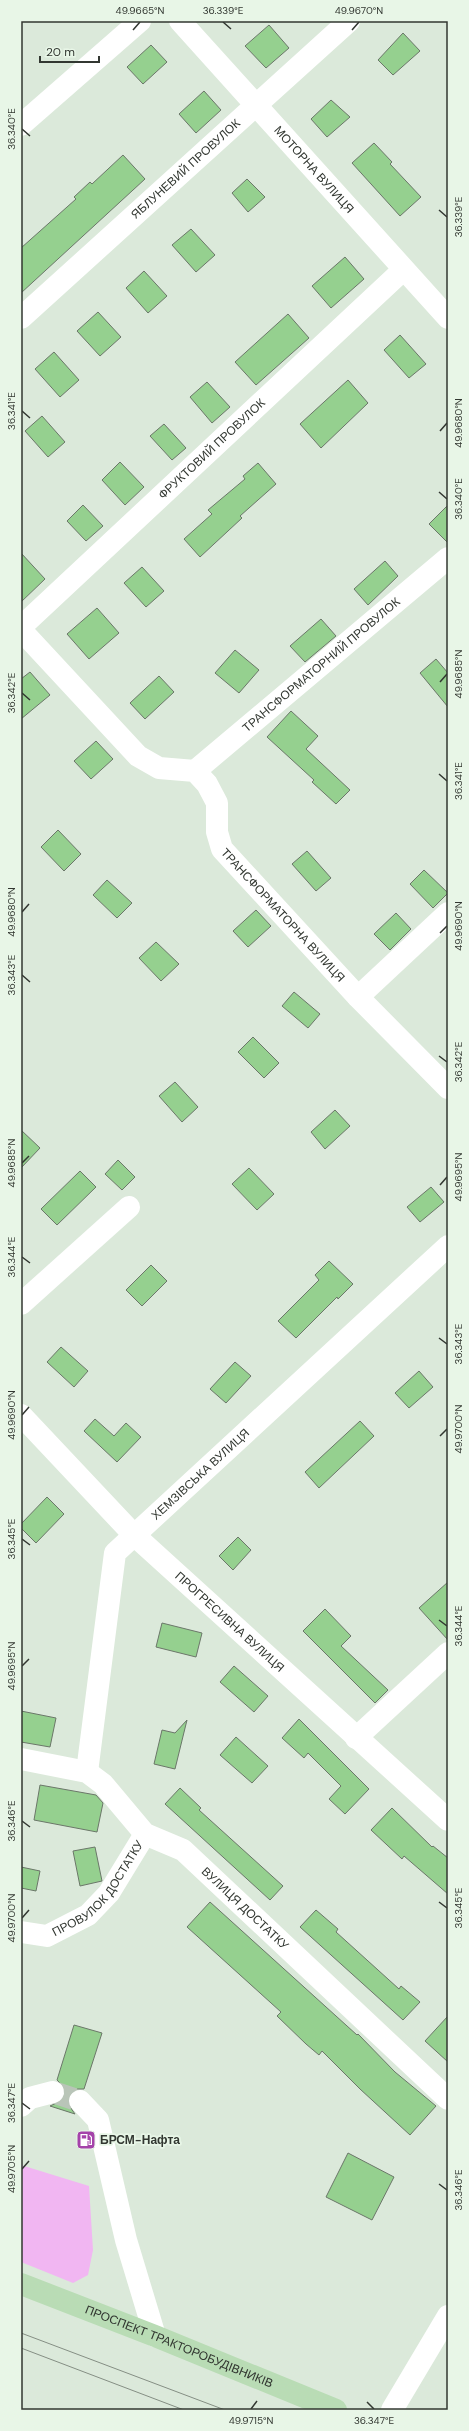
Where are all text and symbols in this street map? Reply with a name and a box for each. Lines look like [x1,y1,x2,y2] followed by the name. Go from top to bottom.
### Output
[116,4,164,17] text: 49.9665°N
[203,4,244,17] text: 36.339°E
[335,4,383,17] text: 49.9670°N
[40,38,99,64] scale bar
[46,44,75,60] text: 20 m
[5,108,18,150] text: 36.340°E
[128,115,244,223] street label: ЯБЛУНЕВИЙ ПРОВУЛОК
[270,122,358,217] street label: МОТОРНА ВУЛИЦЯ
[452,196,465,237] text: 36.339°E
[5,392,18,430] text: 36.341°E
[155,395,269,503] street label: ФРУКТОВИЙ ПРОВУЛОК
[452,398,465,448] text: 49.9680°N
[452,478,465,520] text: 36.340°E
[239,594,403,736] street label: ТРАНСФОРМАТОРНИЙ ПРОВУЛОК
[452,650,465,698] text: 49.9685°N
[5,672,18,713] text: 36.342°E
[452,762,465,800] text: 36.341°E
[217,845,348,985] street label: ТРАНСФОРМАТОРНА ВУЛИЦЯ
[5,887,18,937] text: 49.9680°N
[452,901,465,951] text: 49.9690°N
[5,954,18,995] text: 36.343°E
[452,1041,465,1082] text: 36.342°E
[5,1139,18,1187] text: 49.9685°N
[452,1153,465,1201] text: 49.9695°N
[5,1236,18,1277] text: 36.344°E
[452,1323,465,1364] text: 36.343°E
[5,1390,18,1440] text: 49.9690°N
[452,1404,465,1453] text: 49.9700°N
[148,1425,253,1523] street label: ХЕМЗІВСЬКА ВУЛИЦЯ
[5,1518,18,1559] text: 36.345°E
[172,1568,288,1676] street label: ПРОГРЕСИВНА ВУЛИЦЯ
[452,1605,465,1646] text: 36.344°E
[5,1642,18,1690] text: 49.9695°N
[5,1800,18,1842] text: 36.346°E
[49,1837,147,1940] street label: ПРОВУЛОК ДОСТАТКУ
[198,1863,292,1953] street label: ВУЛИЦЯ ДОСТАТКУ
[452,1887,465,1928] text: 36.345°E
[5,1893,18,1942] text: 49.9700°N
[5,2083,18,2123] text: 36.347°E
[75,2129,97,2151] fuel station icon: БРСМ-Нафта
[100,2132,180,2148] place label: БРСМ-Нафта
[5,2145,18,2193] text: 49.9705°N
[452,2169,465,2211] text: 36.346°E
[83,2302,275,2391] street label: ПРОСПЕКТ ТРАКТОРОБУДІВНИКІВ
[229,2414,273,2427] text: 49.9715°N
[354,2414,394,2427] text: 36.347°E

